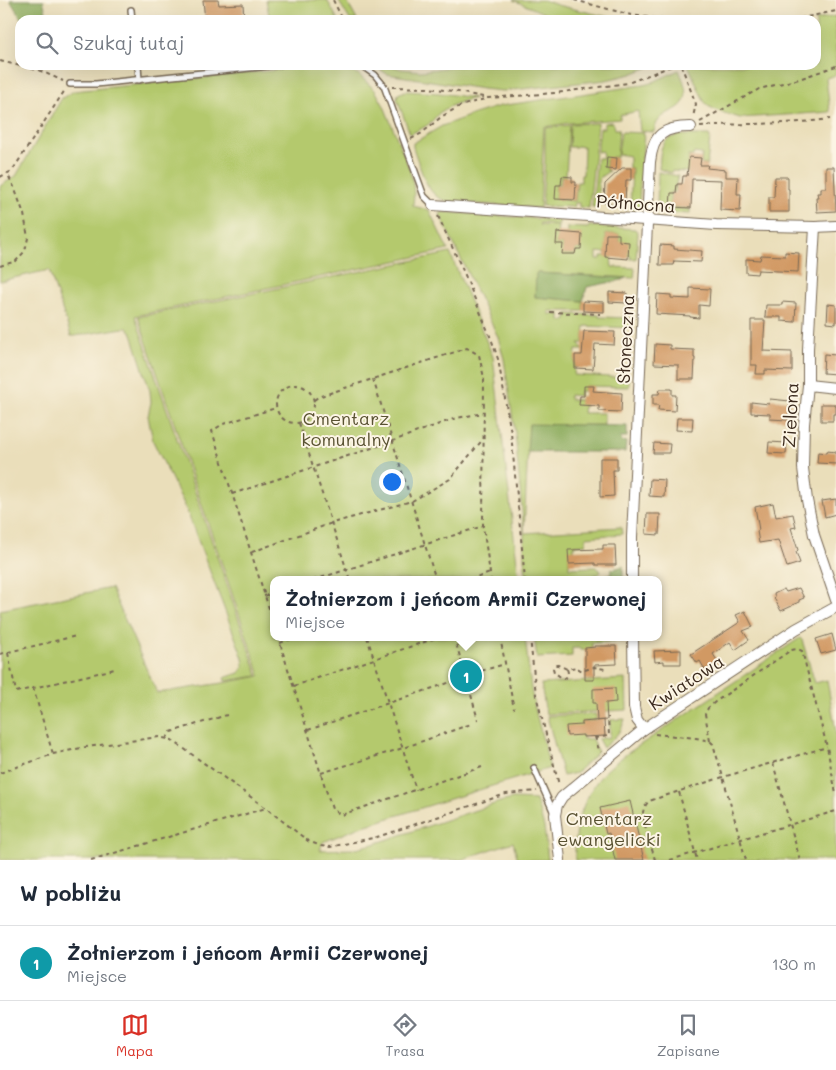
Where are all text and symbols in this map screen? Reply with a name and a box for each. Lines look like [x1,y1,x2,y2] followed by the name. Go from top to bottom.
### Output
[15,15,821,70] search box
[33,29,61,57] icon: search
[73,30,184,55] text: Szukaj tutaj
[595,188,677,218] street label: Północna
[611,294,639,384] street label: Słoneczna
[776,382,804,448] street label: Zielona
[301,406,391,451] park label: Cmentarz komunalny
[379,469,405,495] your location
[270,576,662,641] popup
[285,586,647,611] text: Żołnierzom i jeńcom Armii Czerwonej
[285,611,345,632] text: Miejsce
[644,649,728,715] street label: Kwiatowa
[450,657,482,695] pin: 1
[557,806,661,851] park label: Cmentarz ewangelicki
[20,879,121,906] text: W pobliżu
[67,940,429,965] text: Żołnierzom i jeńcom Armii Czerwonej
[32,953,40,974] text: 1
[772,953,816,974] text: 130 m
[67,965,127,986] text: Miejsce
[116,1011,153,1060] tab: Mapa
[386,1011,425,1060] tab: Trasa
[657,1011,720,1060] tab: Zapisane

